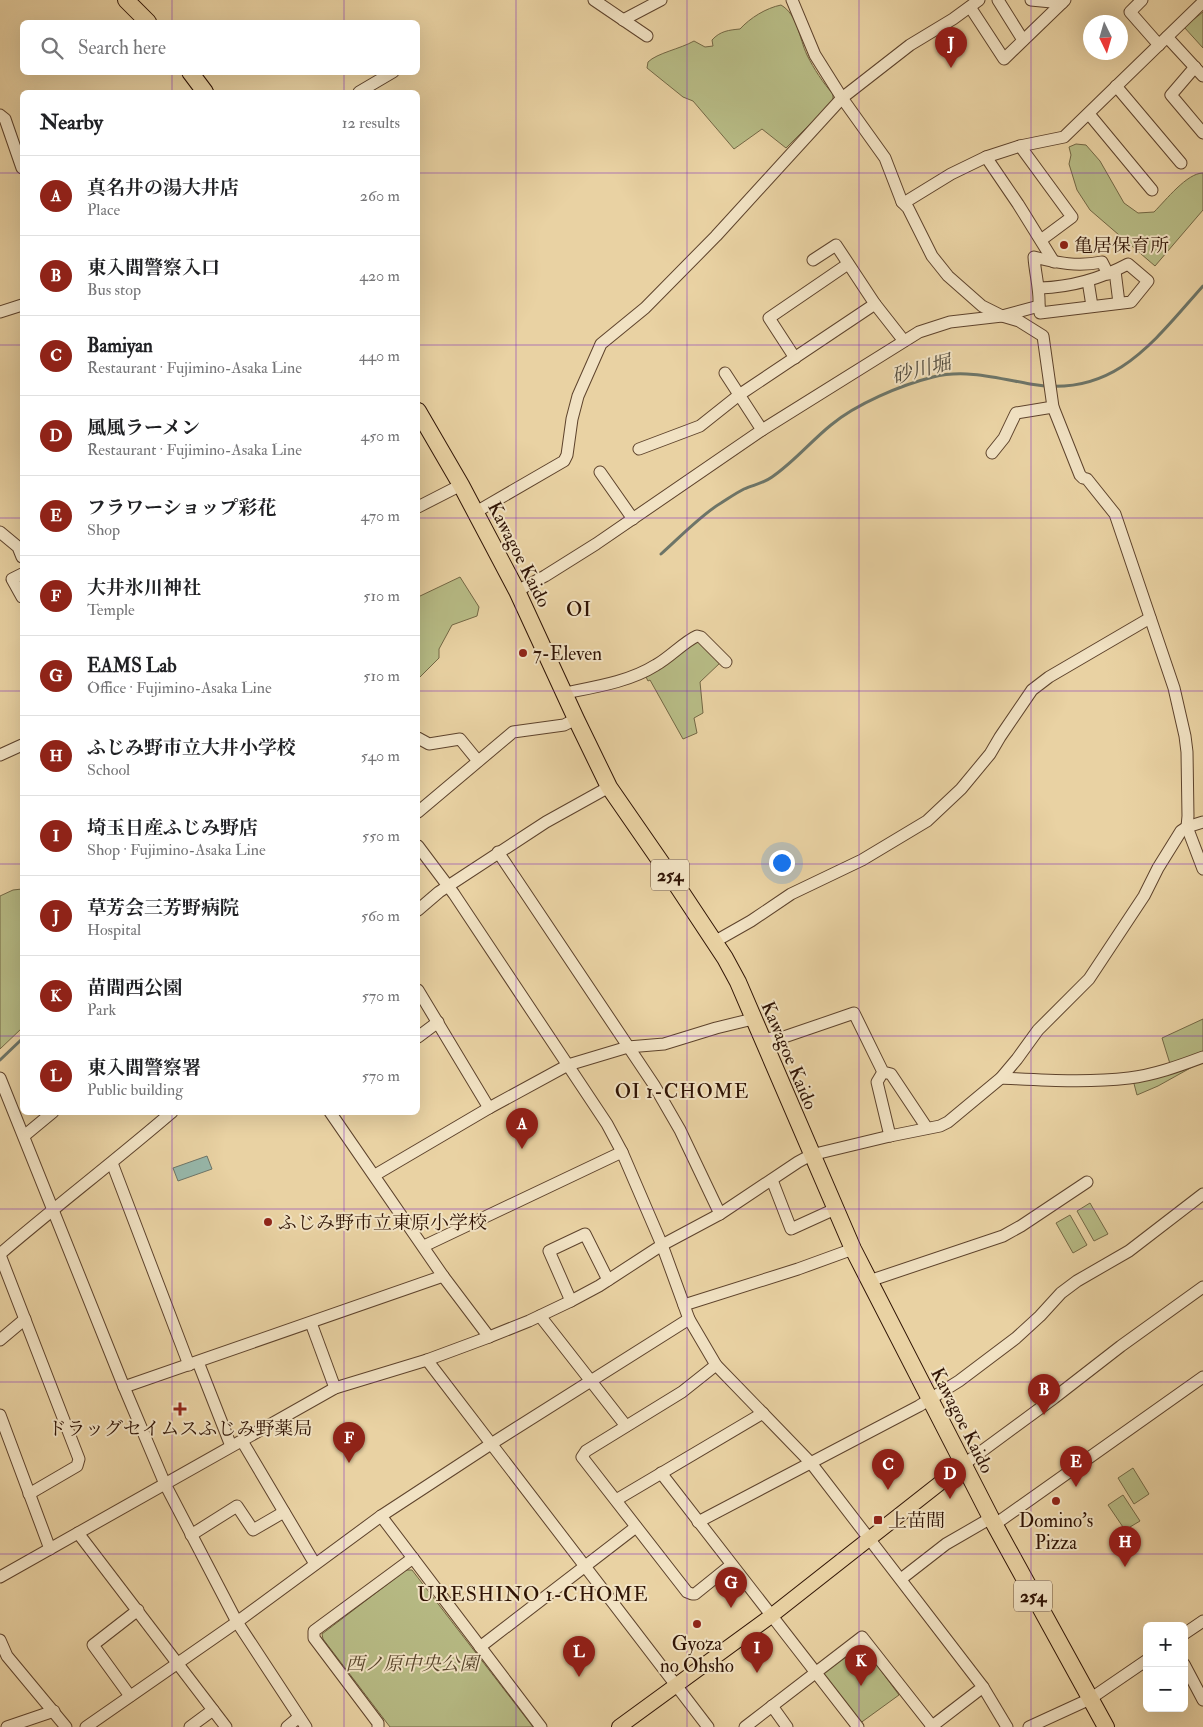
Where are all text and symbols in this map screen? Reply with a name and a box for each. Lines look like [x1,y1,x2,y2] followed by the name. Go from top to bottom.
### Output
[1083,15,1128,60] north arrow
[20,20,420,75] search box
[935,27,967,68] pin: J
[38,34,66,62] icon: search
[78,36,166,60] text: Search here
[40,109,103,136] text: Nearby
[342,113,400,133] text: 12 results
[87,176,239,200] text: 真名井の湯大井店
[51,186,61,206] text: A
[360,186,400,206] text: 260 m
[87,200,120,220] text: Place
[1074,234,1169,258] place label: 亀居保育所
[1058,239,1070,251] marker: 亀居保育所
[87,256,220,280] text: 東入間警察入口
[51,266,61,286] text: B
[359,266,400,286] text: 420 m
[87,280,141,300] text: Bus stop
[87,334,153,358] text: Bamiyan
[50,346,62,366] text: C
[359,346,400,366] text: 440 m
[889,349,956,389] water label: 砂川堀
[87,358,302,378] text: Restaurant · Fujimino-Asaka Line
[87,416,200,440] text: 風風ラーメン
[49,426,63,446] text: D
[361,426,400,446] text: 450 m
[87,440,302,460] text: Restaurant · Fujimino-Asaka Line
[87,496,276,520] text: フラワーショップ彩花
[482,498,556,611] street label: Kawagoe Kaido
[50,506,62,526] text: E
[360,506,400,526] text: 470 m
[87,520,120,540] text: Shop
[87,576,201,600] text: 大井氷川神社
[51,586,61,606] text: F
[363,586,400,606] text: 510 m
[566,597,592,622] district label: OI
[87,600,135,620] text: Temple
[533,642,602,666] place label: 7-Eleven
[517,647,529,659] marker: 7-Eleven
[87,654,177,678] text: EAMS Lab
[49,666,63,686] text: G
[363,666,400,686] text: 510 m
[87,678,272,698] text: Office · Fujimino-Asaka Line
[87,736,296,760] text: ふじみ野市立大井小学校
[49,746,63,766] text: H
[361,746,400,766] text: 540 m
[87,760,130,780] text: School
[87,816,258,840] text: 埼玉日産ふじみ野店
[53,826,59,846] text: I
[362,826,400,846] text: 550 m
[87,840,266,860] text: Shop · Fujimino-Asaka Line
[769,850,795,876] your location
[651,860,689,890] road number: 254
[87,896,239,920] text: 草芳会三芳野病院
[53,906,59,926] text: J
[361,906,400,926] text: 560 m
[87,920,141,940] text: Hospital
[87,976,182,1000] text: 苗間西公園
[50,986,62,1006] text: K
[362,986,400,1006] text: 570 m
[755,998,823,1113] street label: Kawagoe Kaido
[87,1000,116,1020] text: Park
[87,1056,201,1080] text: 東入間警察署
[50,1066,62,1086] text: L
[362,1066,400,1086] text: 570 m
[615,1079,749,1104] district label: OI 1-CHOME
[87,1080,183,1100] text: Public building
[506,1108,538,1149] pin: A
[278,1211,487,1235] place label: ふじみ野市立東原小学校
[262,1216,274,1228] marker: ふじみ野市立東原小学校
[925,1364,999,1477] street label: Kawagoe Kaido
[1028,1374,1060,1415] pin: B
[174,1403,186,1415] marker: ドラッグセイムスふじみ野薬局
[47,1417,313,1441] place label: ドラッグセイムスふじみ野薬局
[333,1422,365,1463] pin: F
[1060,1446,1092,1487] pin: E
[872,1449,904,1490] pin: C
[934,1458,966,1499] pin: D
[1050,1495,1062,1507] marker: Domino's Pizza
[888,1509,945,1533] place label: 上苗間
[1019,1509,1093,1555] place label: Domino's Pizza
[872,1514,884,1526] marker: 上苗間
[1109,1526,1141,1567] pin: H
[715,1567,747,1608] pin: G
[1014,1580,1052,1612] road number: 254
[417,1582,649,1607] district label: URESHINO 1-CHOME
[691,1618,703,1630] marker: Gyoza no Ohsho
[1143,1622,1188,1712] map controls
[1143,1622,1188,1667] button: +
[660,1632,734,1678] place label: Gyoza no Ohsho
[741,1632,773,1673] pin: I
[563,1636,595,1677] pin: L
[845,1645,877,1686] pin: K
[345,1652,481,1676] park label: 西ノ原中央公園
[1143,1667,1188,1712] button: −

